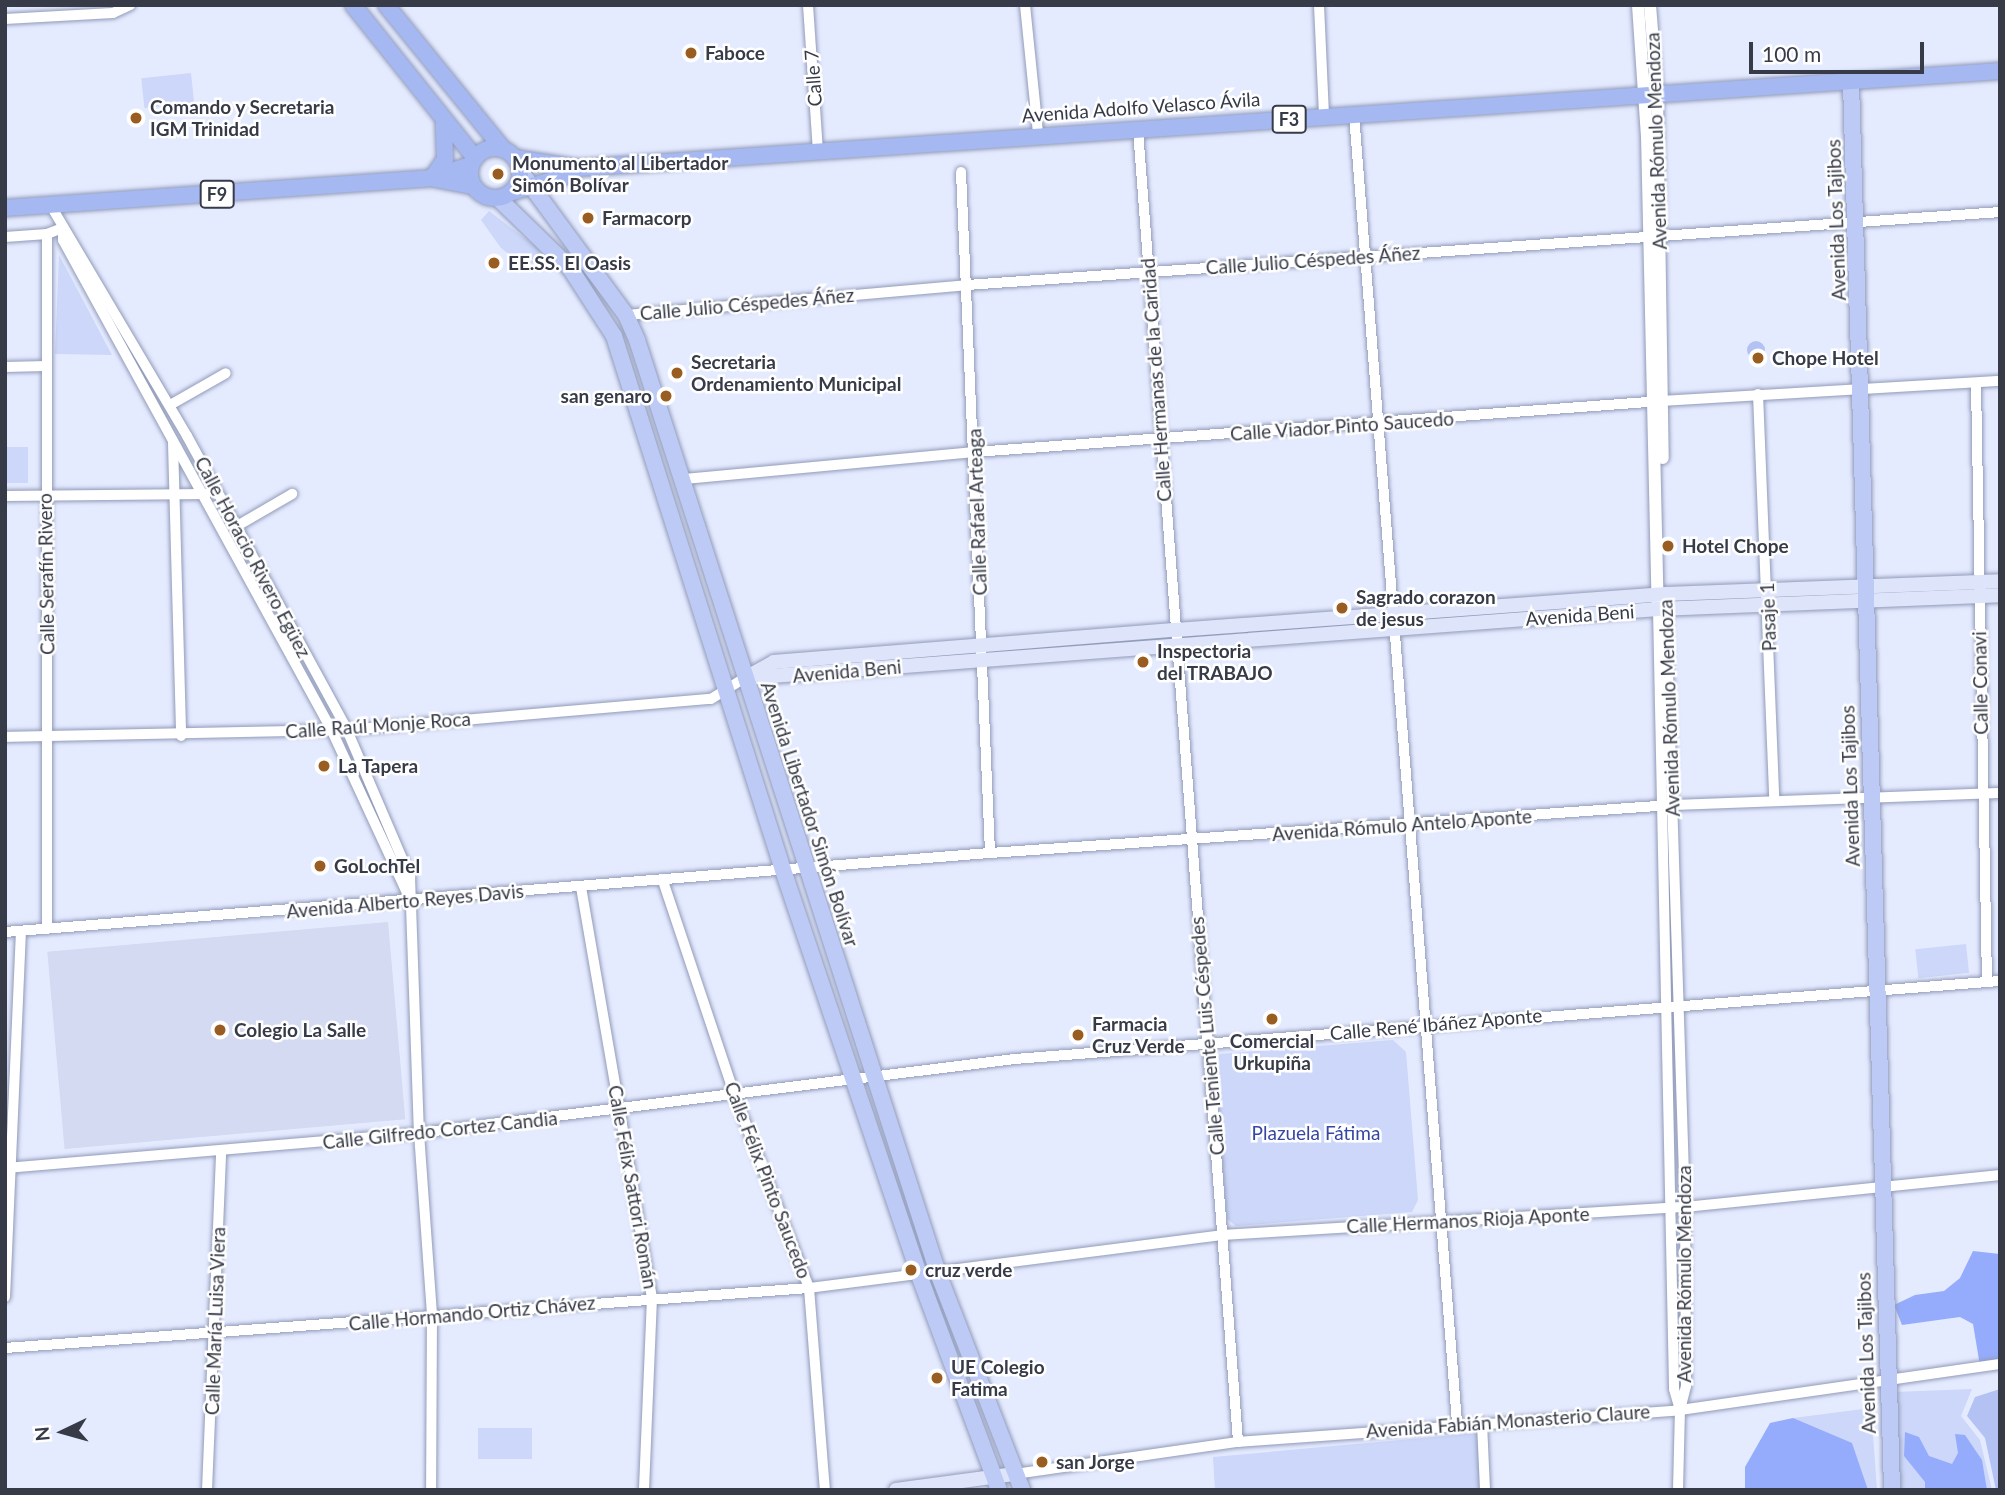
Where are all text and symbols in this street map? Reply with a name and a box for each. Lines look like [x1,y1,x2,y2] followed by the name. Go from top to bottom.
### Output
[1753,28,1928,72] scale bar
[1641,32,1671,250] street label: Avenida Rómulo Mendoza
[1762,41,1821,66] text: 100 m
[705,42,765,64] place label: Faboce
[683,45,699,61] marker: Faboce
[800,49,826,107] street label: Calle 7
[1020,87,1262,127] street label: Avenida Adolfo Velasco Ávila
[150,96,335,140] place label: Comando y Secretaria IGM Trinidad
[1272,104,1306,134] road number: F3
[128,110,144,126] marker: Comando y Secretaria IGM Trinidad
[1822,139,1850,301] street label: Avenida Los Tajibos
[512,152,728,196] place label: Monumento al Libertador Simón Bolívar
[490,166,506,182] marker: Monumento al Libertador Simón Bolívar
[200,180,234,209] road number: F9
[602,207,692,229] place label: Farmacorp
[580,210,596,226] marker: Farmacorp
[1204,241,1422,279] street label: Calle Julio Céspedes Áñez
[508,252,631,274] place label: EE.SS. El Oasis
[486,255,502,271] marker: EE.SS. El Oasis
[1136,257,1176,503] street label: Calle Hermanas de la Caridad
[638,283,856,325] street label: Calle Julio Céspedes Áñez
[1772,347,1879,369] place label: Chope Hotel
[1750,350,1766,366] marker: Chope Hotel
[691,351,901,395] place label: Secretaria Ordenamiento Municipal
[669,365,685,381] marker: Secretaria Ordenamiento Municipal
[561,385,652,407] place label: san genaro
[658,388,674,404] marker: san genaro
[1229,407,1455,445] street label: Calle Viador Pinto Saucedo
[963,428,991,596] street label: Calle Rafael Arteaga
[190,453,316,661] street label: Calle Horacio Rivero Egüez
[33,493,59,655] street label: Calle Serafín Rivero
[1682,535,1789,557] place label: Hotel Chope
[1660,538,1676,554] marker: Hotel Chope
[1755,582,1781,652] street label: Pasaje 1
[1356,586,1496,630] place label: Sagrado corazon de jesus
[1654,599,1684,817] street label: Avenida Rómulo Mendoza
[1334,600,1350,616] marker: Sagrado corazon de jesus
[1525,600,1635,630] street label: Avenida Beni
[1968,631,1992,735] street label: Calle Conavi
[1157,640,1273,684] place label: Inspectoria del TRABAJO
[1135,654,1151,670] marker: Inspectoria del TRABAJO
[792,655,902,687] street label: Avenida Beni
[756,678,864,950] street label: Avenida Libertador Simón Bolívar
[1836,705,1864,867] street label: Avenida Los Tajibos
[284,707,472,743] street label: Calle Raúl Monje Roca
[338,755,419,777] place label: La Tapera
[316,758,332,774] marker: La Tapera
[1271,804,1533,846] street label: Avenida Rómulo Antelo Aponte
[334,855,420,877] place label: GoLochTel
[312,858,328,874] marker: GoLochTel
[285,879,525,923] street label: Avenida Alberto Reyes Davis
[1185,915,1229,1157] street label: Calle Teniente Luis Céspedes
[1329,1003,1543,1045] street label: Calle René Ibáñez Aponte
[1264,1011,1280,1027] marker: Comercial Urkupiña
[1092,1013,1185,1057] place label: Farmacia Cruz Verde
[234,1019,366,1041] place label: Colegio La Salle
[212,1022,228,1038] marker: Colegio La Salle
[1070,1027,1086,1043] marker: Farmacia Cruz Verde
[1230,1030,1314,1074] place label: Comercial Urkupiña
[720,1079,816,1281] street label: Calle Félix Pinto Saucedo
[604,1083,662,1291] street label: Calle Félix Sattori Román
[321,1106,559,1154] street label: Calle Gilfredo Cortez Candia
[1252,1122,1380,1144] park label: Plazuela Fátima
[1673,1165,1695,1383] street label: Avenida Rómulo Mendoza
[1345,1202,1591,1238] street label: Calle Hermanos Rioja Aponte
[200,1226,230,1416] street label: Calle María Luisa Viera
[925,1259,1013,1281] place label: cruz verde
[903,1262,919,1278] marker: cruz verde
[1852,1272,1880,1434] street label: Avenida Los Tajibos
[348,1291,596,1335] street label: Calle Hormando Ortiz Chávez
[951,1356,1045,1400] place label: UE Colegio Fatima
[929,1370,945,1386] marker: UE Colegio Fatima
[28,1397,98,1467] north arrow
[1365,1400,1651,1442] street label: Avenida Fabián Monasterio Claure
[29,1426,54,1442] text: N
[1056,1451,1135,1473] place label: san Jorge
[1034,1454,1050,1470] marker: san Jorge

